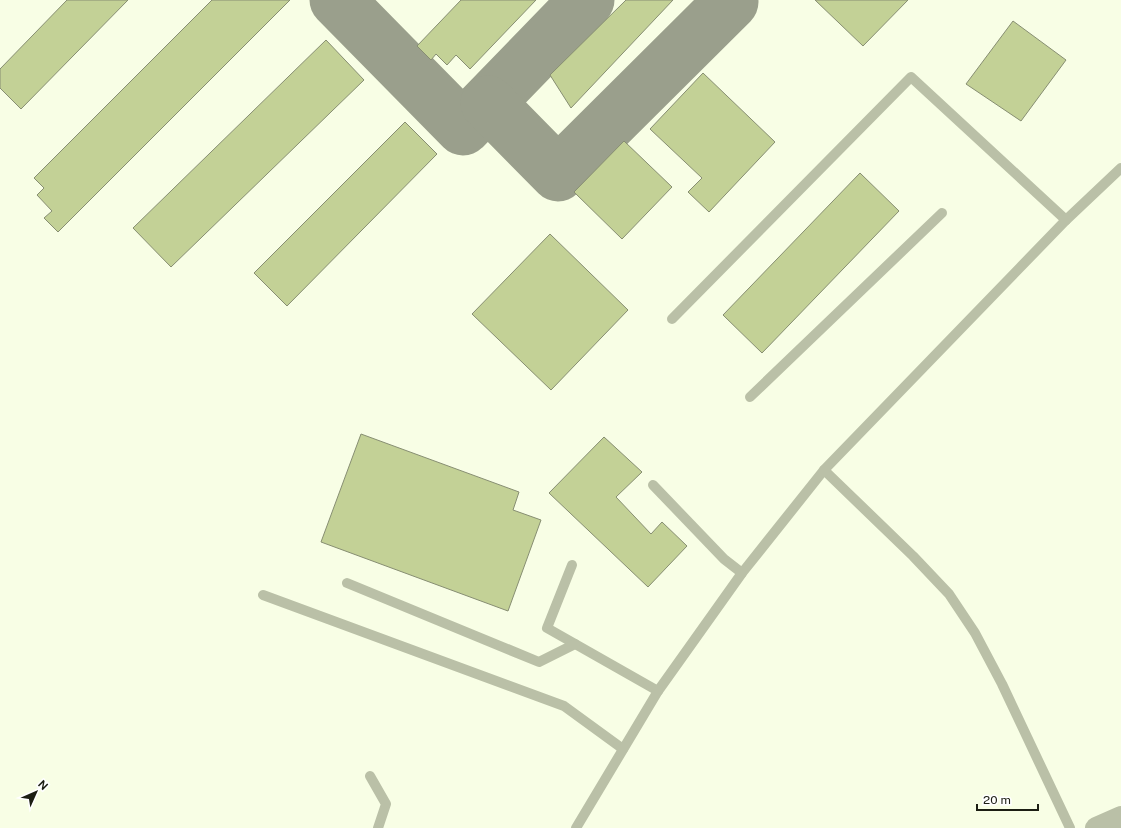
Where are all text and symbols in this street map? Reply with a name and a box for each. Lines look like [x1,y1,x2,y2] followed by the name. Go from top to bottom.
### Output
[16,772,56,812] north arrow
[36,778,50,792] text: N
[977,786,1038,812] scale bar
[983,793,1011,807] text: 20 m

